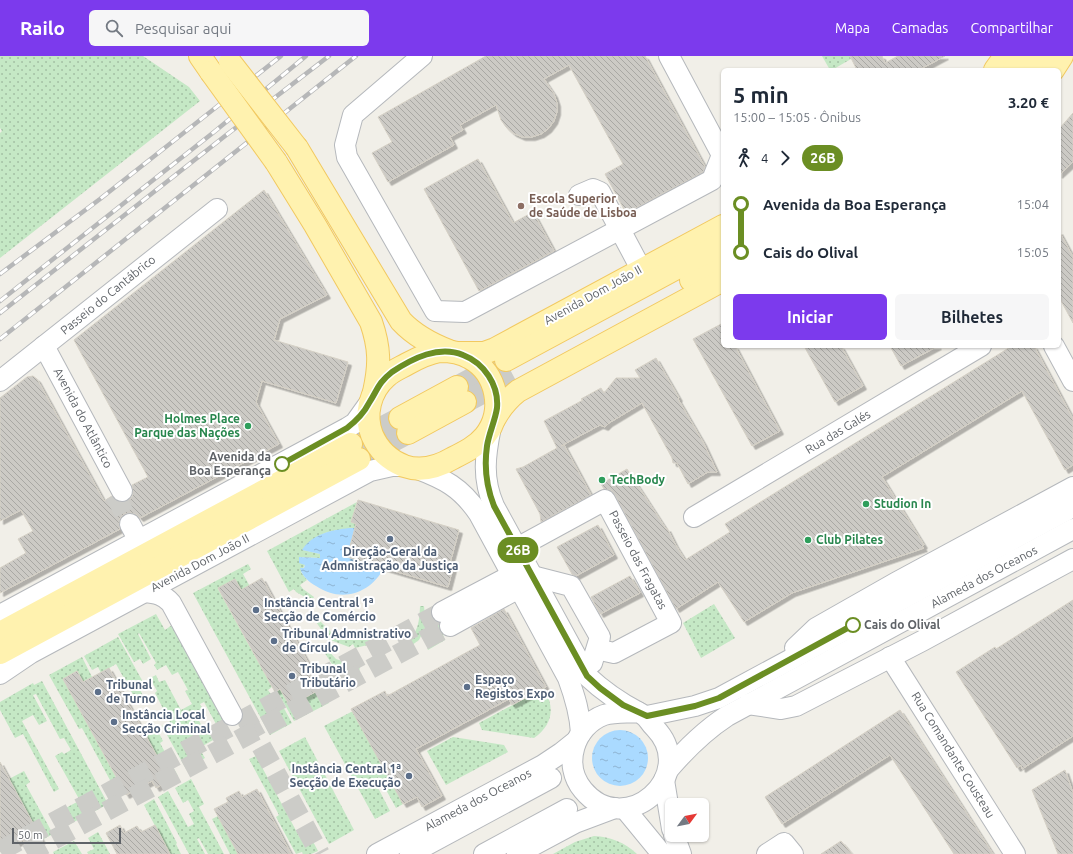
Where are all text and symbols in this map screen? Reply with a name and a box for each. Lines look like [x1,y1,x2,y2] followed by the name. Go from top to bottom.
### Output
[89,10,369,46] search box
[20,17,65,39] text: Railo
[103,17,125,39] icon: search
[135,20,231,37] text: Pesquisar aqui
[835,20,870,36] text: Mapa
[892,20,948,36] text: Camadas
[970,20,1053,36] text: Compartilhar
[733,82,789,107] text: 5 min
[1008,94,1049,111] text: 3.20 €
[733,110,861,124] text: 15:00 – 15:05 · Ônibus
[733,147,755,169] icon: walk
[774,147,796,169] icon: forward
[810,150,835,166] text: 26B
[761,151,768,165] text: 4
[529,192,637,219] place label: Escola Superior de Saúde de Lisboa
[763,196,946,213] text: Avenida da Boa Esperança
[1016,197,1049,211] text: 15:04
[516,201,526,211] marker: Escola Superior de Saúde de Lisboa
[763,244,858,261] text: Cais do Olival
[1016,245,1049,259] text: 15:05
[58,252,158,337] street label: Passeio do Cantábrico
[542,262,644,327] street label: Avenida Dom João II
[733,294,887,340] button: Iniciar
[895,294,1049,340] button: Bilhetes
[52,365,115,470] street label: Avenida do Atlântico
[803,407,873,456] street label: Rua das Galés
[134,412,240,441] place label: Holmes Place Parque das Nações
[243,421,253,431] marker: Holmes Place Parque das Nações
[189,450,271,479] place label: Avenida da Boa Esperança
[274,456,290,472] marker: Avenida da Boa Esperança
[610,473,666,486] place label: TechBody
[597,475,607,485] marker: TechBody
[874,497,931,510] place label: Studion In
[861,499,871,509] marker: Studion In
[607,508,670,611] street label: Passeio das Fragatas
[148,531,251,594] street label: Avenida Dom João II
[816,533,883,546] place label: Club Pilates
[385,534,395,544] marker: Direção-Geral da Admnistração da Justiça
[803,535,813,545] marker: Club Pilates
[495,537,541,563] line badge: 26B
[505,542,531,558] text: 26B
[928,543,1039,610] street label: Alameda dos Oceanos
[322,545,458,574] place label: Direção-Geral da Admnistração da Justiça
[264,596,376,625] place label: Instância Central 1ª Secção de Comércio
[251,605,261,615] marker: Instância Central 1ª Secção de Comércio
[845,617,861,633] marker: Cais do Olival
[864,618,940,631] place label: Cais do Olival
[282,627,411,654] place label: Tribunal Admnistrativo de Círculo
[269,636,279,646] marker: Tribunal Admnistrativo de Círculo
[300,662,356,689] place label: Tribunal Tributário
[287,671,297,681] marker: Tribunal Tributário
[475,673,555,700] place label: Espaço Registos Expo
[106,678,156,705] place label: Tribunal de Turno
[462,682,472,692] marker: Espaço Registos Expo
[93,687,103,697] marker: Tribunal de Turno
[909,689,998,820] street label: Rua Comandante Cousteau
[122,708,211,737] place label: Instância Local Secção Criminal
[109,717,119,727] marker: Instância Local Secção Criminal
[290,762,401,791] place label: Instância Central 1ª Secção de Execução
[422,766,533,833] street label: Alameda dos Oceanos
[404,771,414,781] marker: Instância Central 1ª Secção de Execução
[665,798,709,842] north arrow
[665,798,709,842] map controls
[12,826,121,845] scale bar
[18,829,42,841] text: 50 m

